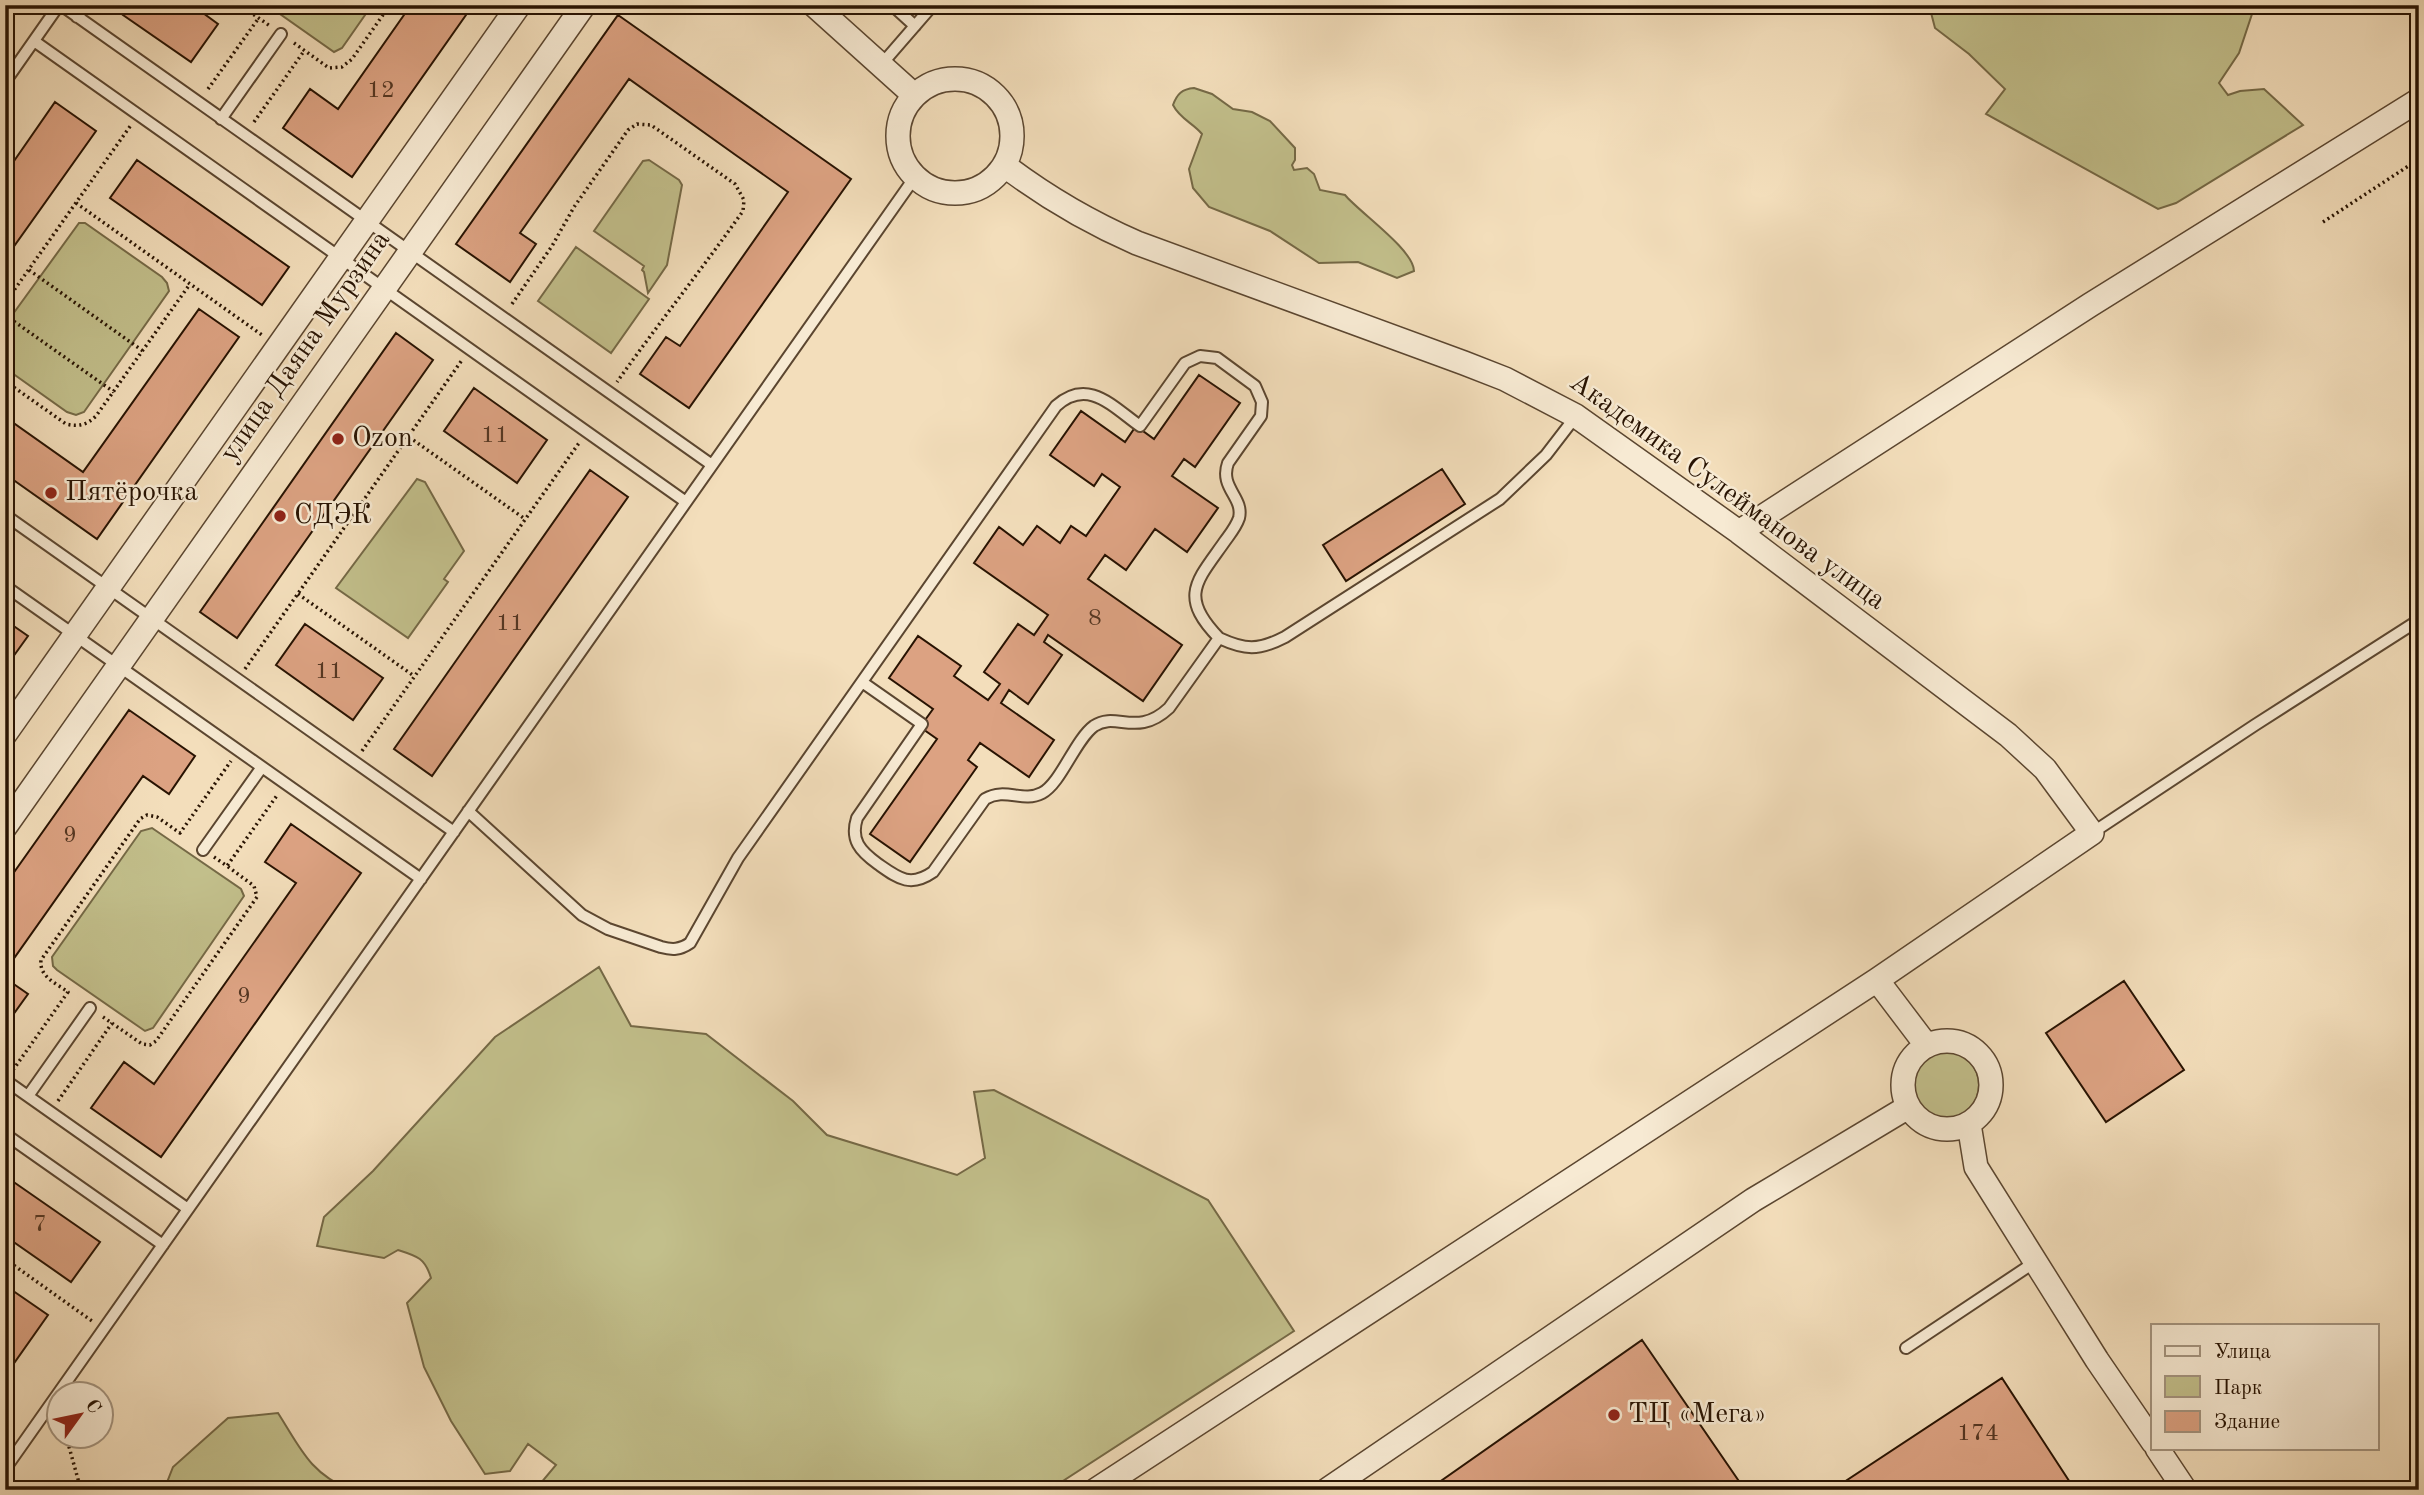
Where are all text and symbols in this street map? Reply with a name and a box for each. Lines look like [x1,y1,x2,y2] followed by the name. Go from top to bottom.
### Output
[367,79,395,103] house number: 12
[216,226,396,468] street label: улица Даяна Мурзина
[1564,368,1890,616] street label: Академика Сулейманова улица
[481,424,509,448] house number: 11
[352,425,413,453] place label: Ozon
[330,431,346,447] marker: Ozon
[65,479,198,507] place label: Пятёрочка
[43,485,59,501] marker: Пятёрочка
[294,502,372,530] place label: СДЭК
[272,508,288,524] marker: СДЭК
[1088,607,1102,631] house number: 8
[496,612,524,636] house number: 11
[315,660,343,684] house number: 11
[63,824,77,848] house number: 9
[237,985,251,1009] house number: 9
[33,1213,47,1237] house number: 7
[2151,1324,2378,1450] legend
[2214,1342,2271,1363] text: Улица
[2214,1378,2263,1399] text: Парк
[46,1380,116,1450] north arrow
[81,1397,104,1418] text: С
[1628,1401,1767,1429] place label: ТЦ «Мега»
[1606,1407,1622,1423] marker: ТЦ «Мега»
[2214,1412,2280,1433] text: Здание
[1957,1422,1999,1446] house number: 174

